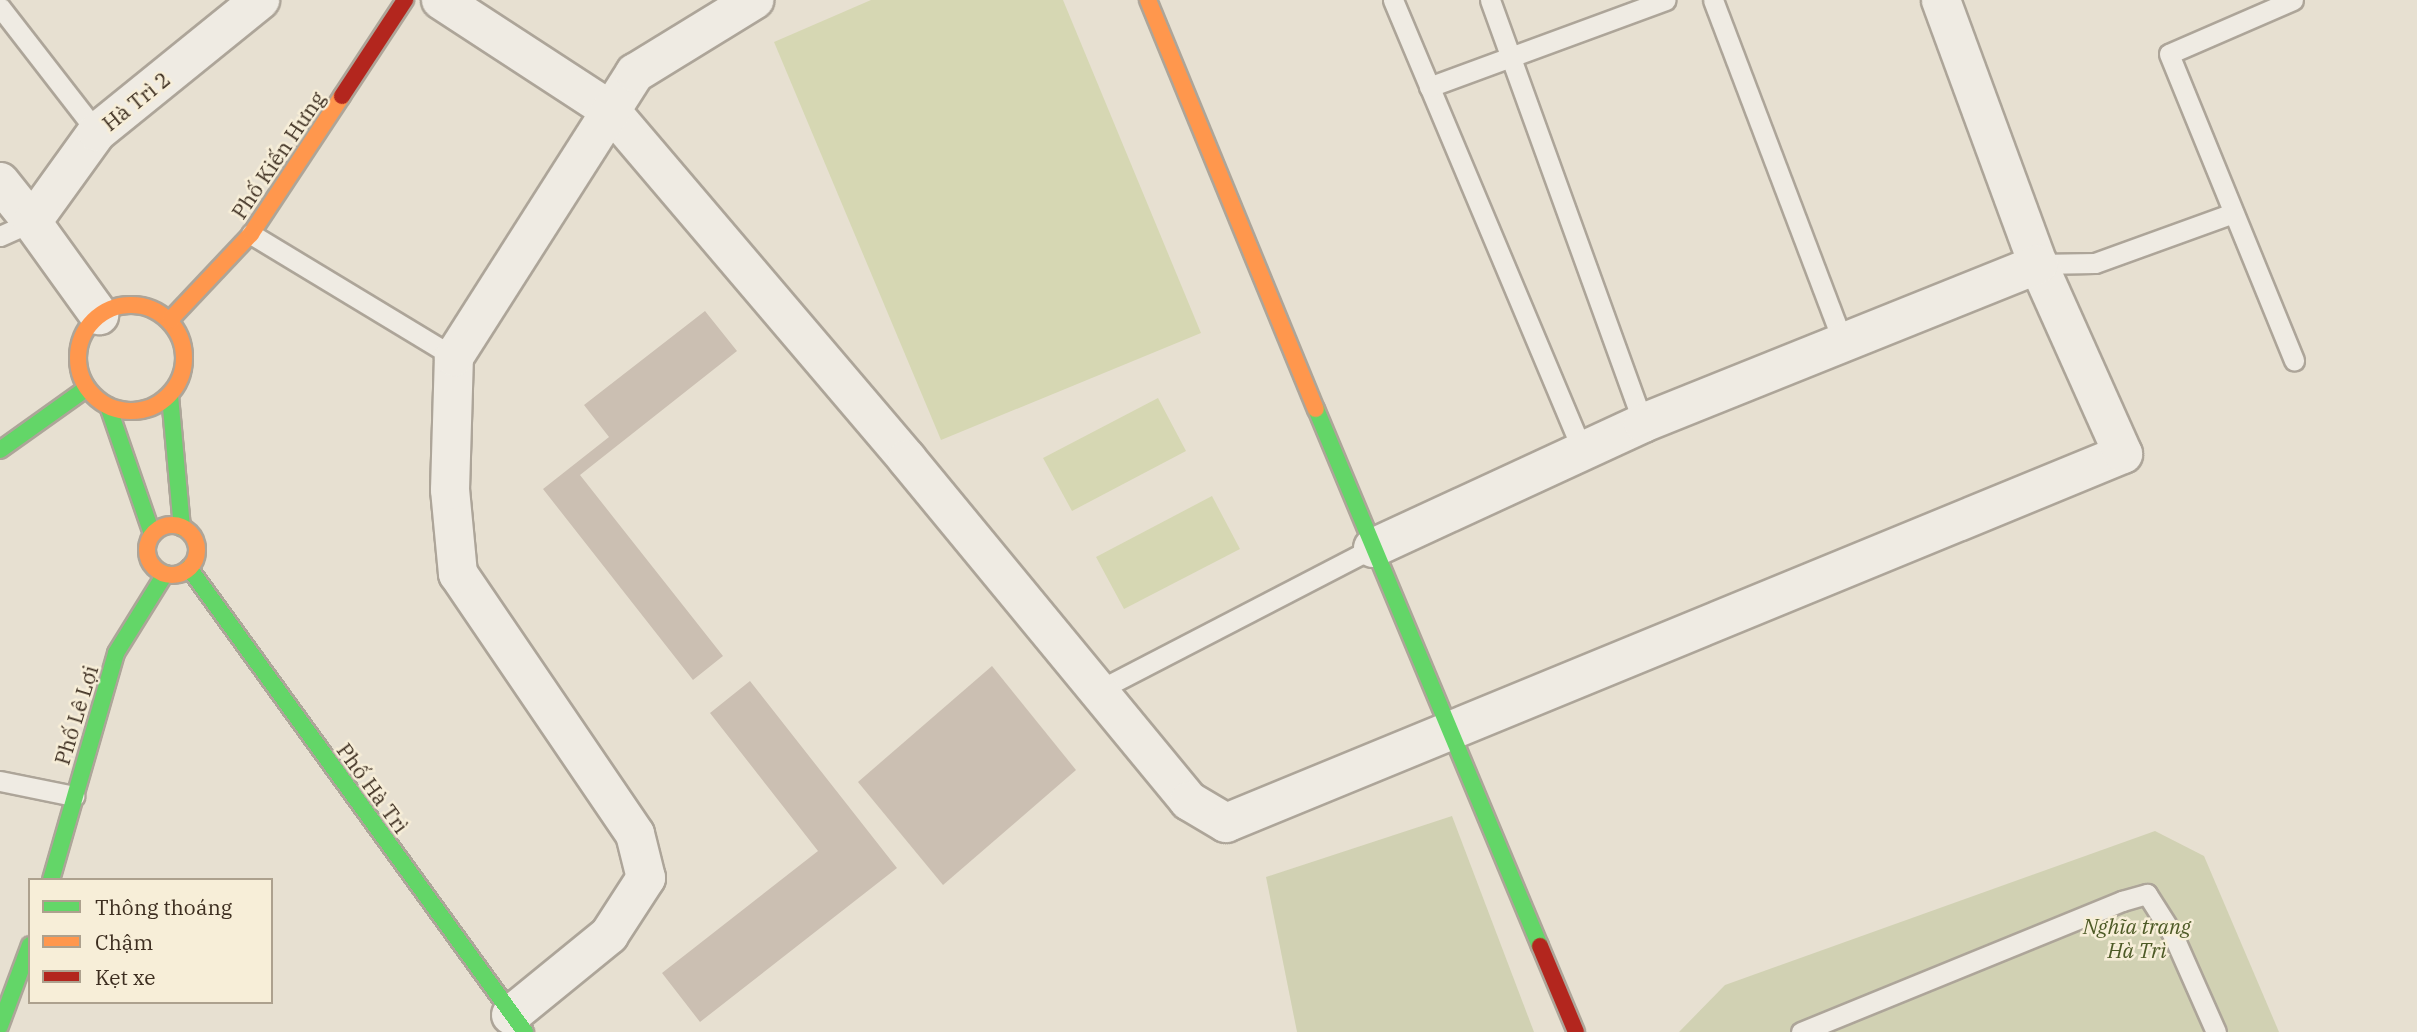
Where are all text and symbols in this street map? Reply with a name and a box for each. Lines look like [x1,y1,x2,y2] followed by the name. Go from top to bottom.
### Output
[97,66,175,136] street label: Hà Trì 2
[226,86,330,224] street label: Phố Kiến Hưng
[49,662,103,768] street label: Phố Lê Lợi
[332,738,414,838] street label: Phố Hà Trì
[28,878,273,1004] legend
[95,893,232,921] text: Thông thoáng
[2083,913,2191,963] park label: Nghĩa trang Hà Trì
[95,928,153,956] text: Chậm
[95,963,156,991] text: Kẹt xe

